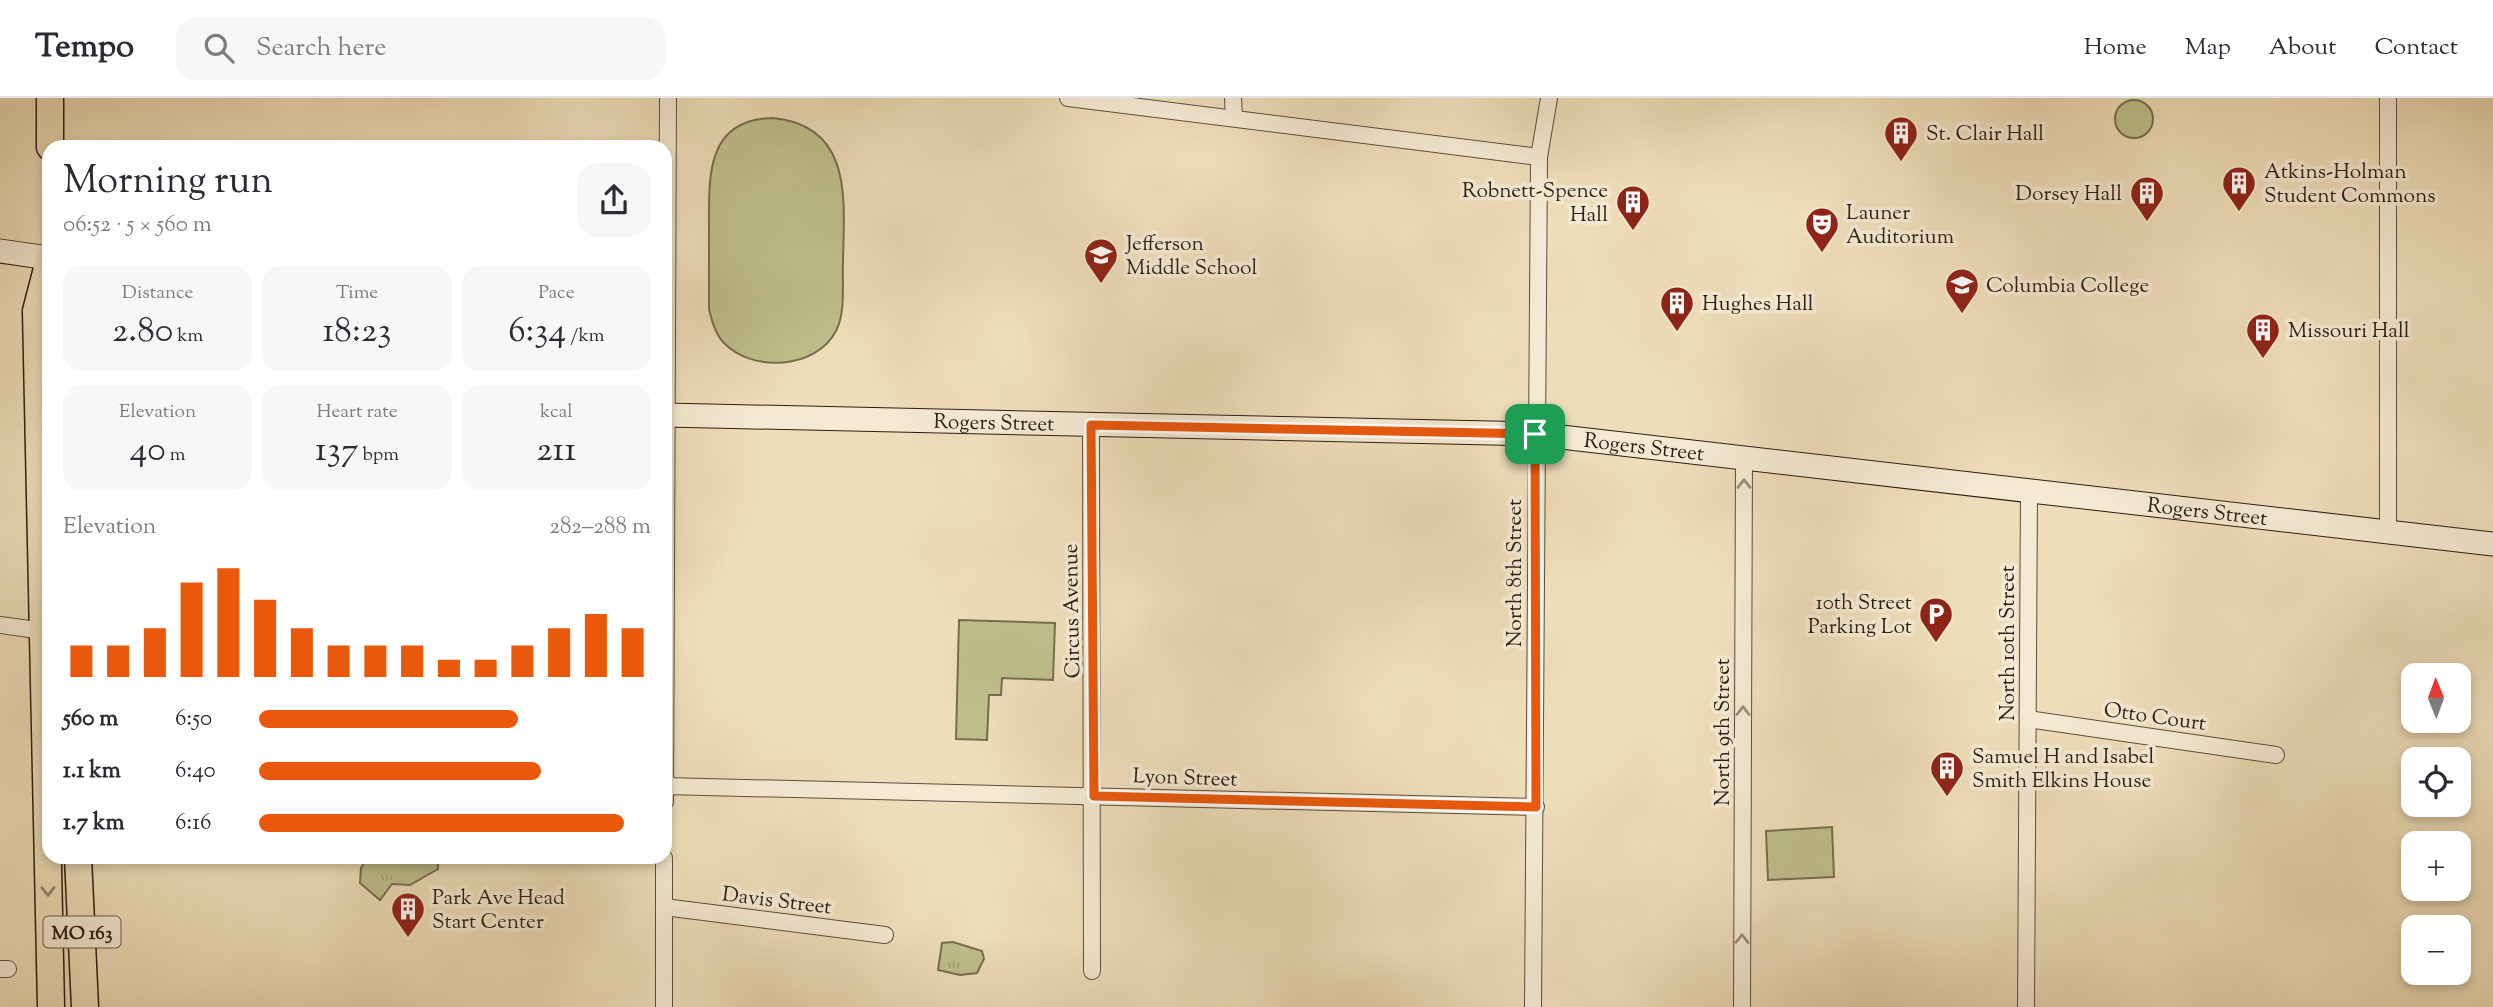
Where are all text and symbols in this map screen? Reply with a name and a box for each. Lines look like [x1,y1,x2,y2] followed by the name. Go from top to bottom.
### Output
[176,17,666,80] search box
[35,24,134,72] text: Tempo
[200,29,238,67] icon: search
[256,30,386,67] text: Search here
[2084,31,2147,65] text: Home
[2185,31,2231,65] text: Map
[2269,31,2336,65] text: About
[2374,31,2458,65] text: Contact
[1882,114,1920,163] building icon: St. Clair Hall
[1926,120,2044,150] place label: St. Clair Hall
[63,156,273,210] text: Morning run
[2264,158,2436,212] place label: Atkins-Holman Student Commons
[577,163,651,237] button: share
[2220,164,2258,213] building icon: Atkins-Holman Student Commons
[2128,174,2166,223] building icon: Dorsey Hall
[1462,177,1608,231] place label: Robnett-Spence Hall
[2015,180,2122,210] place label: Dorsey Hall
[1614,183,1652,232] building icon: Robnett-Spence Hall
[1846,199,1954,253] place label: Launer Auditorium
[1803,205,1841,254] theatre icon: Launer Auditorium
[63,209,212,242] text: 06:52 · 5 × 560 m
[1125,230,1257,284] place label: Jefferson Middle School
[1082,236,1120,285] school or university icon: Jefferson Middle School
[1943,266,1981,315] school or university icon: Columbia College
[1986,272,2149,302] place label: Columbia College
[122,280,193,307] text: Distance
[336,280,378,307] text: Time
[538,280,575,307] text: Pace
[1658,284,1696,333] building icon: Hughes Hall
[1702,290,1814,320] place label: Hughes Hall
[112,307,173,358] text: 2.80
[322,307,392,358] text: 18:23
[508,307,566,358] text: 6:34
[2244,311,2282,360] building icon: Missouri Hall
[2288,317,2410,347] place label: Missouri Hall
[173,323,203,350] text: km
[566,323,604,350] text: /km
[119,399,196,426] text: Elevation
[316,399,398,426] text: Heart rate
[540,399,573,426] text: kcal
[1505,404,1565,464] pin
[933,408,1055,440] street label: Rogers Street
[1516,415,1554,453] icon: arrive
[130,426,166,477] text: 40
[315,426,359,477] text: 137
[536,426,576,477] text: 211
[1582,427,1706,470] street label: Rogers Street
[166,442,185,469] text: m
[359,442,399,469] text: bpm
[1736,478,1752,489] one-way arrow
[2145,491,2269,535] street label: Rogers Street
[1501,499,1531,647] street label: North 8th Street
[63,511,156,544] text: Elevation
[549,511,651,544] text: 282–288 m
[1057,543,1089,679] street label: Circus Avenue
[1994,565,2024,721] street label: North 10th Street
[1808,589,1912,643] place label: 10th Street Parking Lot
[1917,595,1955,644] parking icon: 10th Street Parking Lot
[1709,658,1739,806] street label: North 9th Street
[2401,663,2471,733] north arrow
[2401,663,2471,985] map controls
[2102,696,2208,740] street label: Otto Court
[63,703,118,736] text: 560 m
[175,703,212,736] text: 6:50
[1735,706,1751,716] one-way arrow
[1972,743,2155,797] place label: Samuel H and Isabel Smith Elkins House
[2401,747,2471,817] button: locate
[1928,749,1966,798] building icon: Samuel H and Isabel Smith Elkins House
[63,755,121,788] text: 1.1 km
[175,755,216,788] text: 6:40
[1132,762,1238,796] street label: Lyon Street
[63,807,125,840] text: 1.7 km
[175,807,211,840] text: 6:16
[2401,831,2471,901] button: +
[720,880,833,924] street label: Davis Street
[432,884,565,938] place label: Park Ave Head Start Center
[41,886,56,897] one-way arrow
[389,890,427,939] building icon: Park Ave Head Start Center
[2401,915,2471,985] button: −
[43,916,120,947] road number: MO 163
[1734,933,1750,944] one-way arrow

